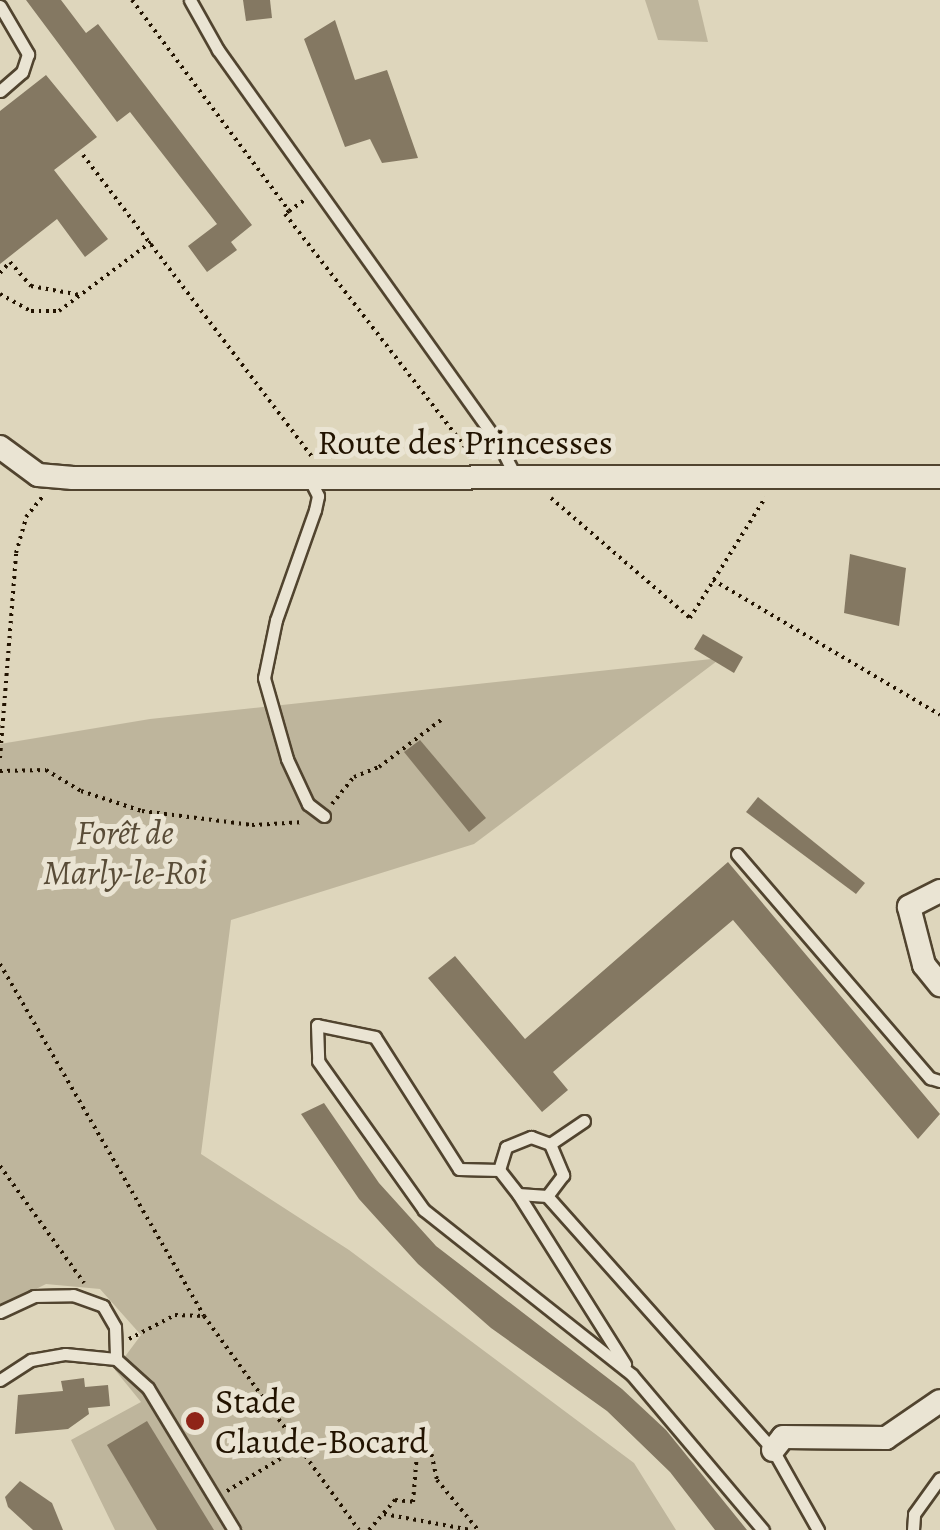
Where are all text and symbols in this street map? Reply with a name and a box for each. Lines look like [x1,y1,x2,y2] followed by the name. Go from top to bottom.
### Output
[317,421,613,463] street label: Route des Princesses
[43,811,207,893] park label: Forêt de Marly-le-Roi
[215,1380,428,1462] place label: Stade Claude-Bocard
[184,1410,206,1432] marker: Stade Claude-Bocard

